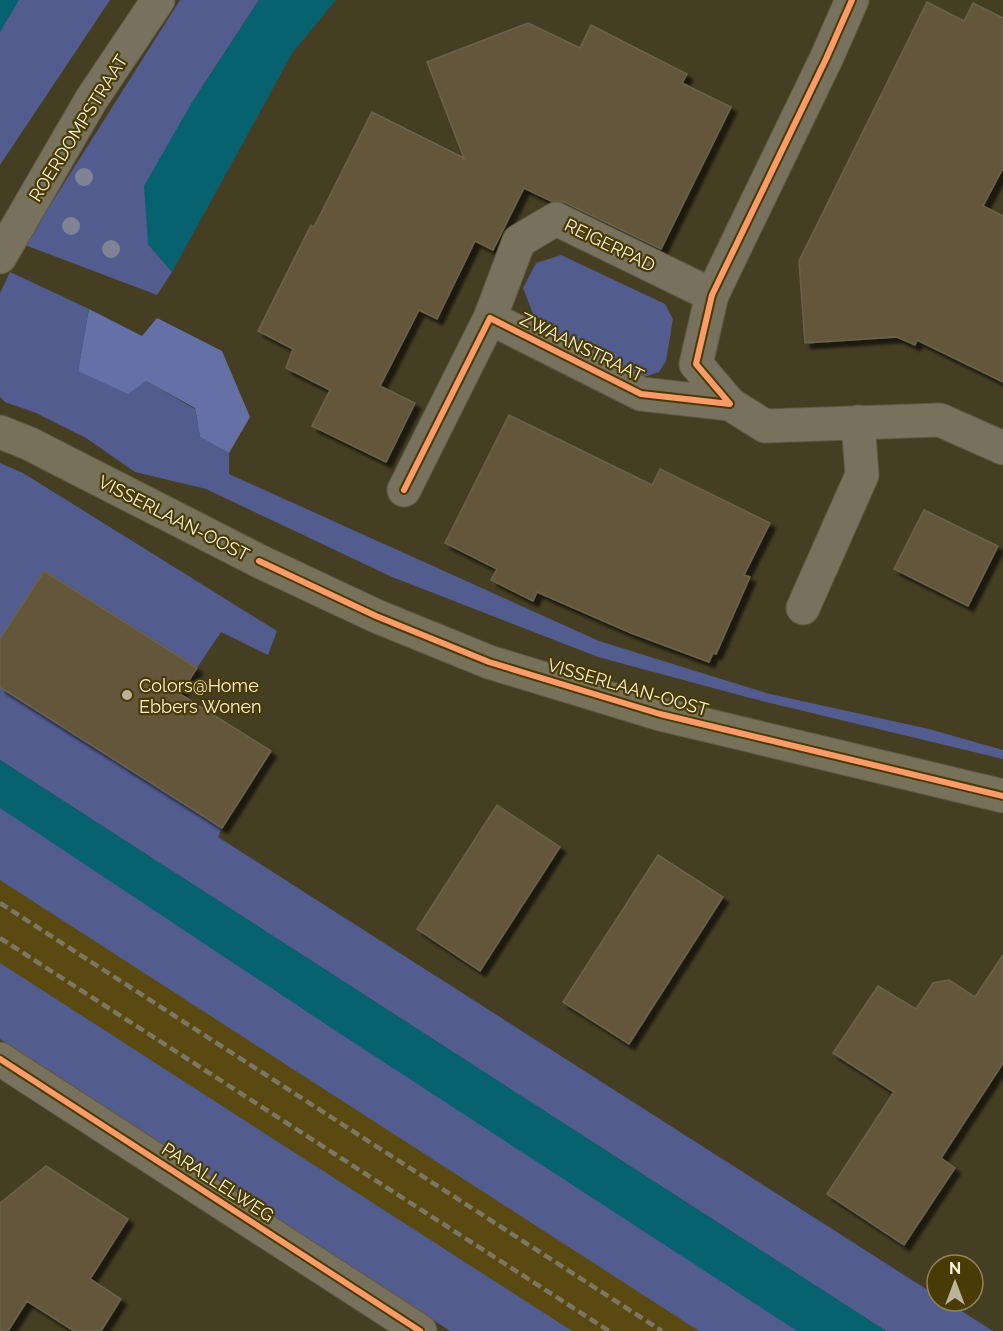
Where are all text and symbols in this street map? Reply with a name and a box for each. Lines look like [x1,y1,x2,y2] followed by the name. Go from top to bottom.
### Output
[24,51,132,205] street label: ROERDOMPSTRAAT
[561,214,659,276] street label: REIGERPAD
[517,308,647,386] street label: ZWAANSTRAAT
[95,471,253,565] street label: VISSERLAAN-OOST
[545,654,711,720] street label: VISSERLAAN-OOST
[139,675,262,717] place label: Colors@Home Ebbers Wonen
[120,688,134,702] marker: Colors@Home Ebbers Wonen
[158,1138,278,1226] street label: PARALLELWEG
[925,1253,985,1313] north arrow
[949,1259,961,1278] text: N

